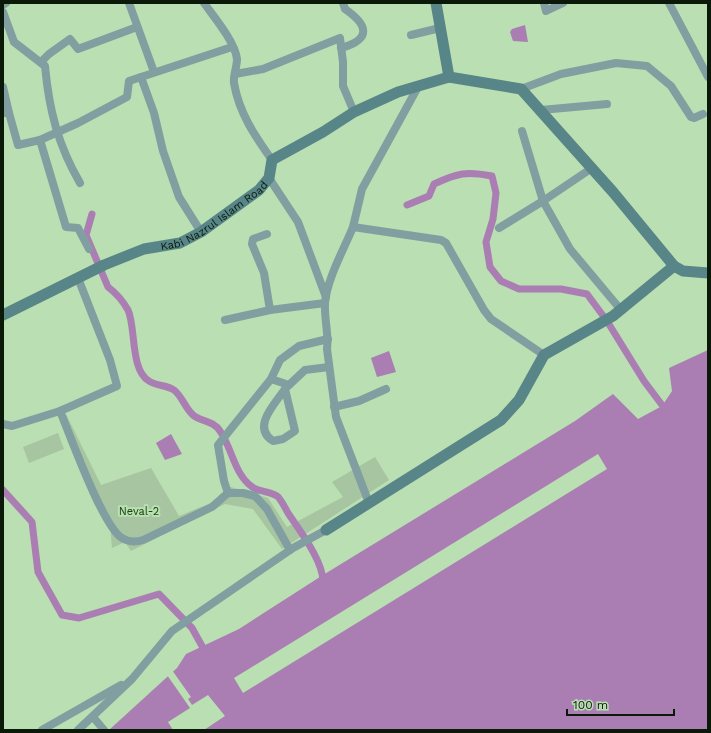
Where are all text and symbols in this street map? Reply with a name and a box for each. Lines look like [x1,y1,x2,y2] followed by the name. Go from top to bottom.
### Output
[160,178,270,253] street label: Kabi Nazrul Islam Road
[119,505,159,518] park label: Neval-2
[567,691,674,717] scale bar
[573,698,608,712] text: 100 m

